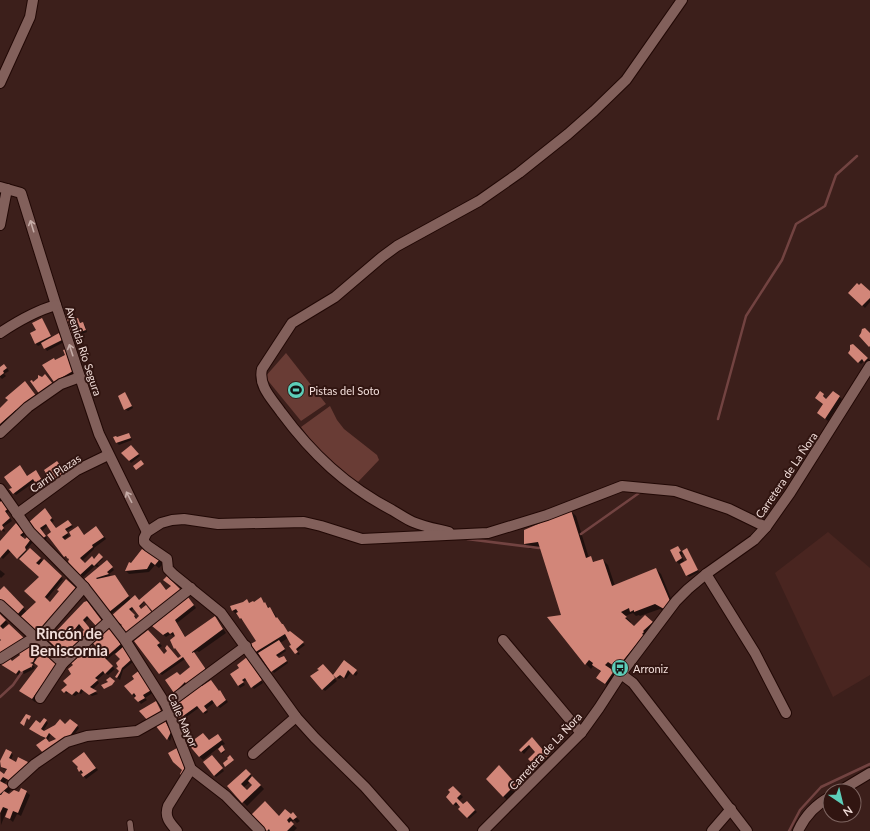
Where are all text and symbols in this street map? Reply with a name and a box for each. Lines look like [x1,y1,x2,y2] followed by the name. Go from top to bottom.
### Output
[28,220,35,233] one-way arrow
[63,305,105,397] street label: Avenida Río Segura
[67,344,74,357] one-way arrow
[286,380,306,400] sports icon: Pistas del Soto
[309,384,380,397] place label: Pistas del Soto
[752,430,820,520] street label: Carretera de La Ñora
[27,451,83,495] street label: Carril Plazas
[125,491,133,503] one-way arrow
[30,624,108,659] district label: Rincón de Beniscornia
[610,658,630,678] bus stop icon: Arroniz
[633,662,668,675] place label: Arroniz
[165,691,201,749] street label: Calle Mayor
[506,710,584,792] street label: Carretera de La Ñora
[822,783,862,823] north arrow
[841,804,855,819] text: N

